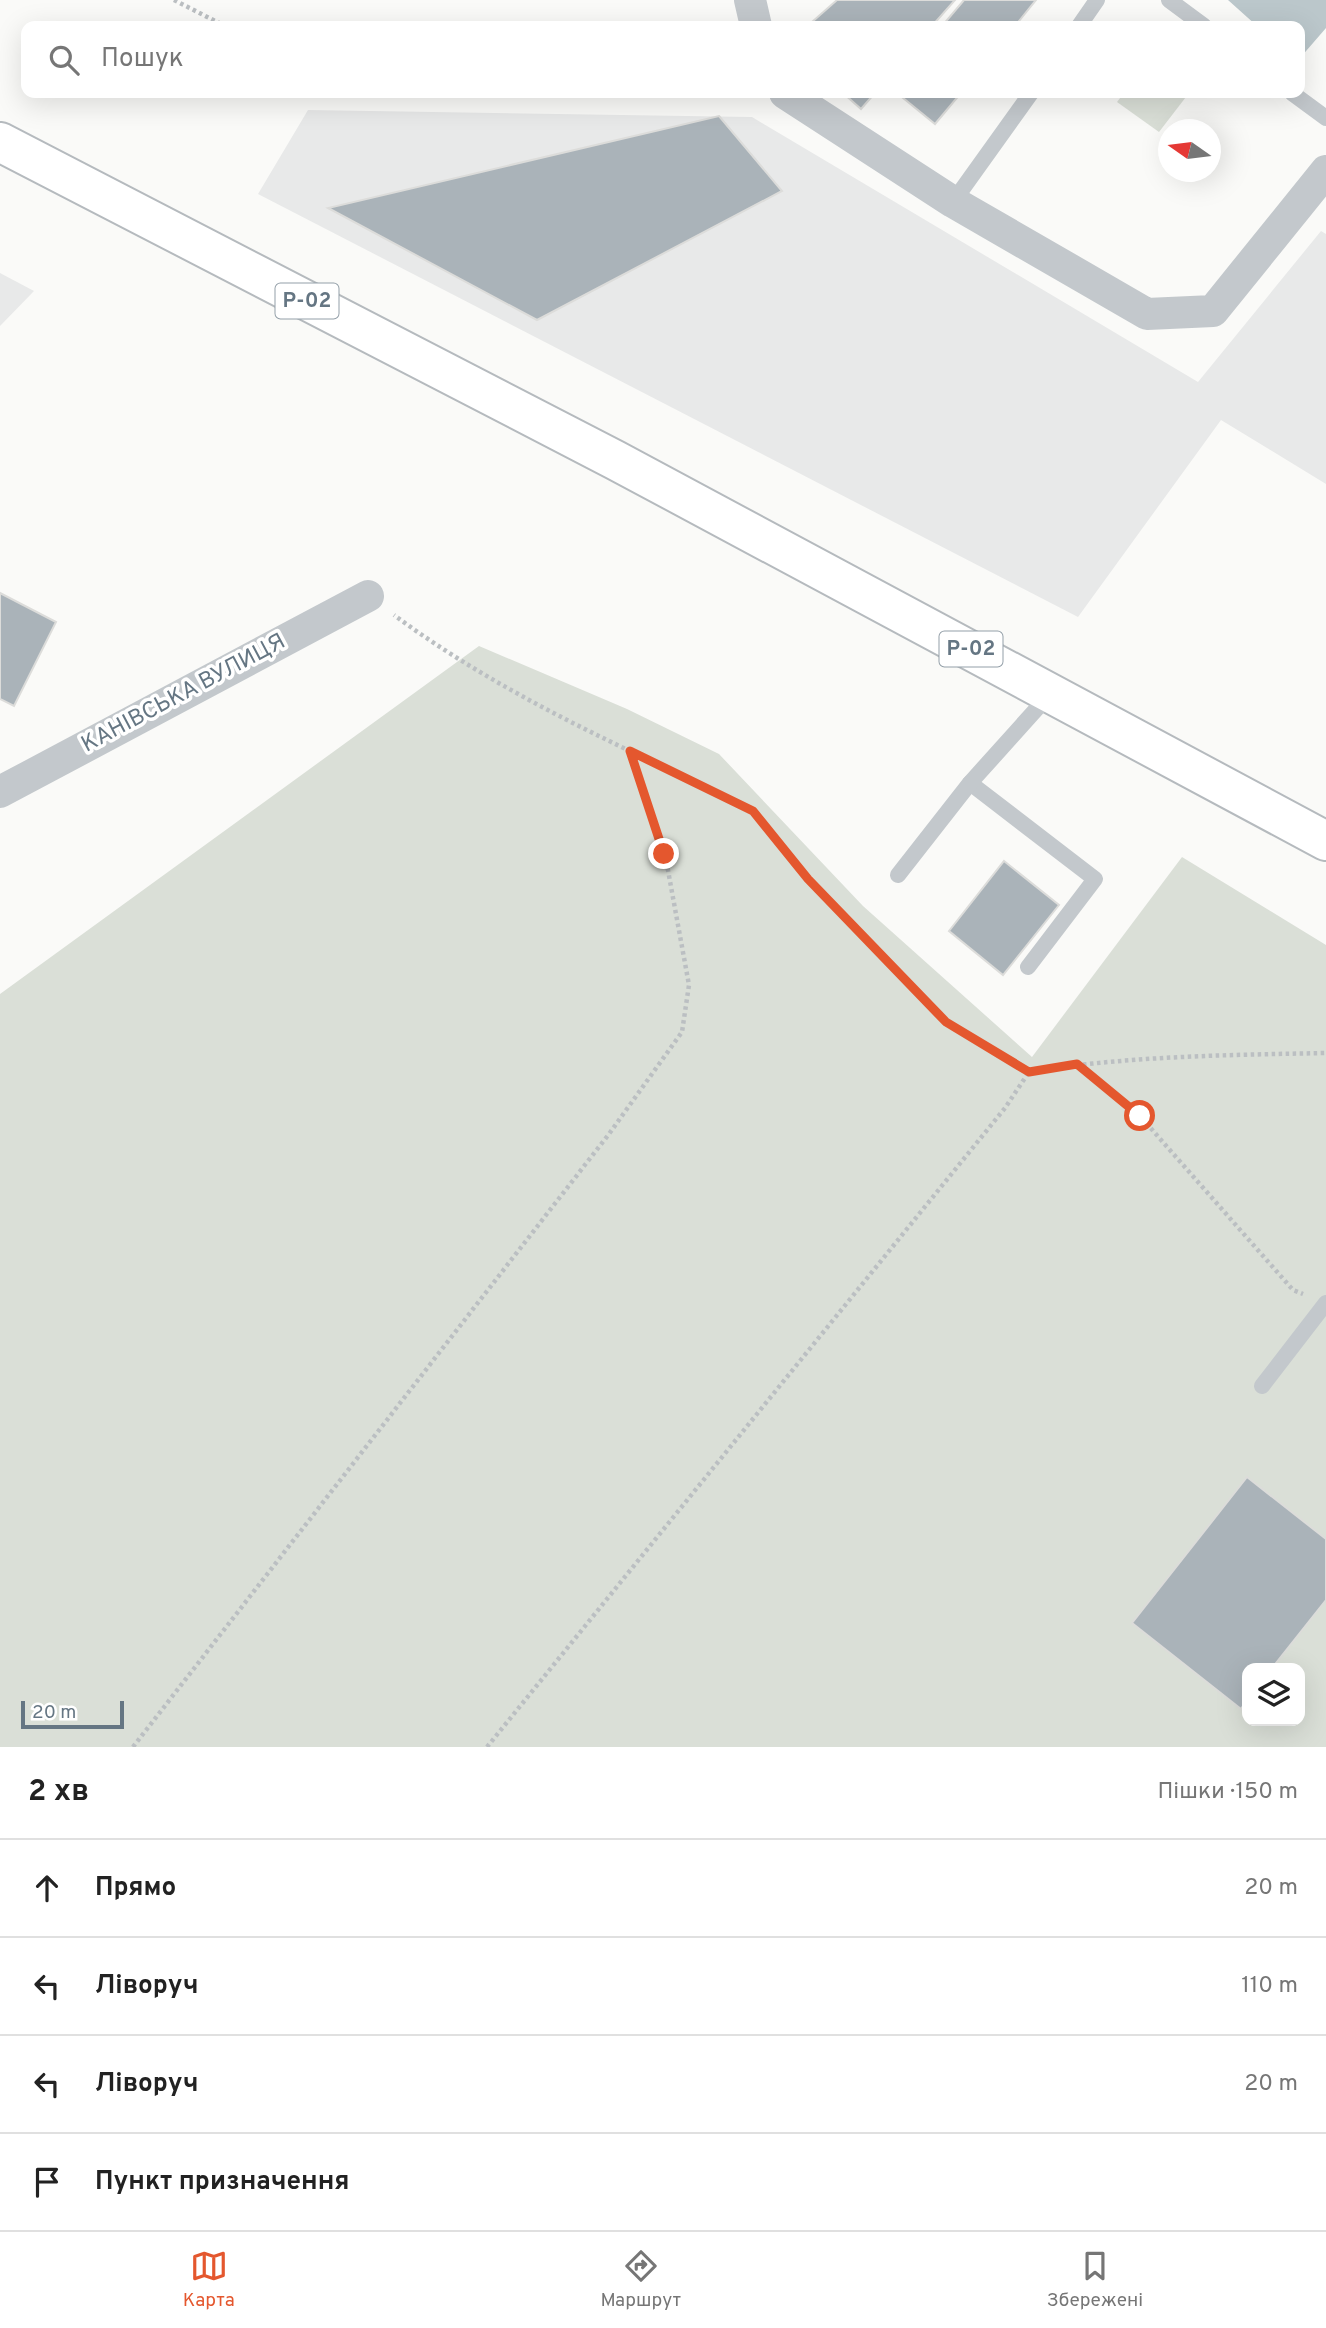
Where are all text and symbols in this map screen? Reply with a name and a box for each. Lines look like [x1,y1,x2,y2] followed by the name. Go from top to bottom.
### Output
[21,21,1305,98] search box
[45,41,83,79] icon: search
[101,43,184,76] text: Пошук
[1158,119,1221,182] north arrow
[276,284,338,318] road number: Р-02
[77,628,291,760] street label: КАНІВСЬКА ВУЛИЦЯ
[940,632,1002,666] road number: Р-02
[648,838,679,869] route end
[1124,1100,1155,1131] route start
[1242,1663,1305,1726] map controls
[1242,1663,1305,1726] button: layers
[21,1698,124,1730] scale bar
[32,1701,76,1725] text: 20 m
[28,1774,89,1811] text: 2 хв
[1157,1778,1298,1807] text: Пішки · 150 m
[28,1869,66,1907] icon: ahead
[95,1872,176,1905] text: Прямо
[1244,1874,1298,1903] text: 20 m
[28,1967,66,2005] icon: left
[95,1970,198,2003] text: Ліворуч
[1241,1972,1298,2001] text: 110 m
[28,2065,66,2103] icon: left
[95,2068,198,2101] text: Ліворуч
[1244,2070,1298,2099] text: 20 m
[28,2163,66,2201] icon: arrive
[95,2166,349,2199] text: Пункт призначення
[183,2247,235,2313] tab: Карта
[600,2247,681,2313] tab: Маршрут
[1047,2247,1143,2313] tab: Збережені

